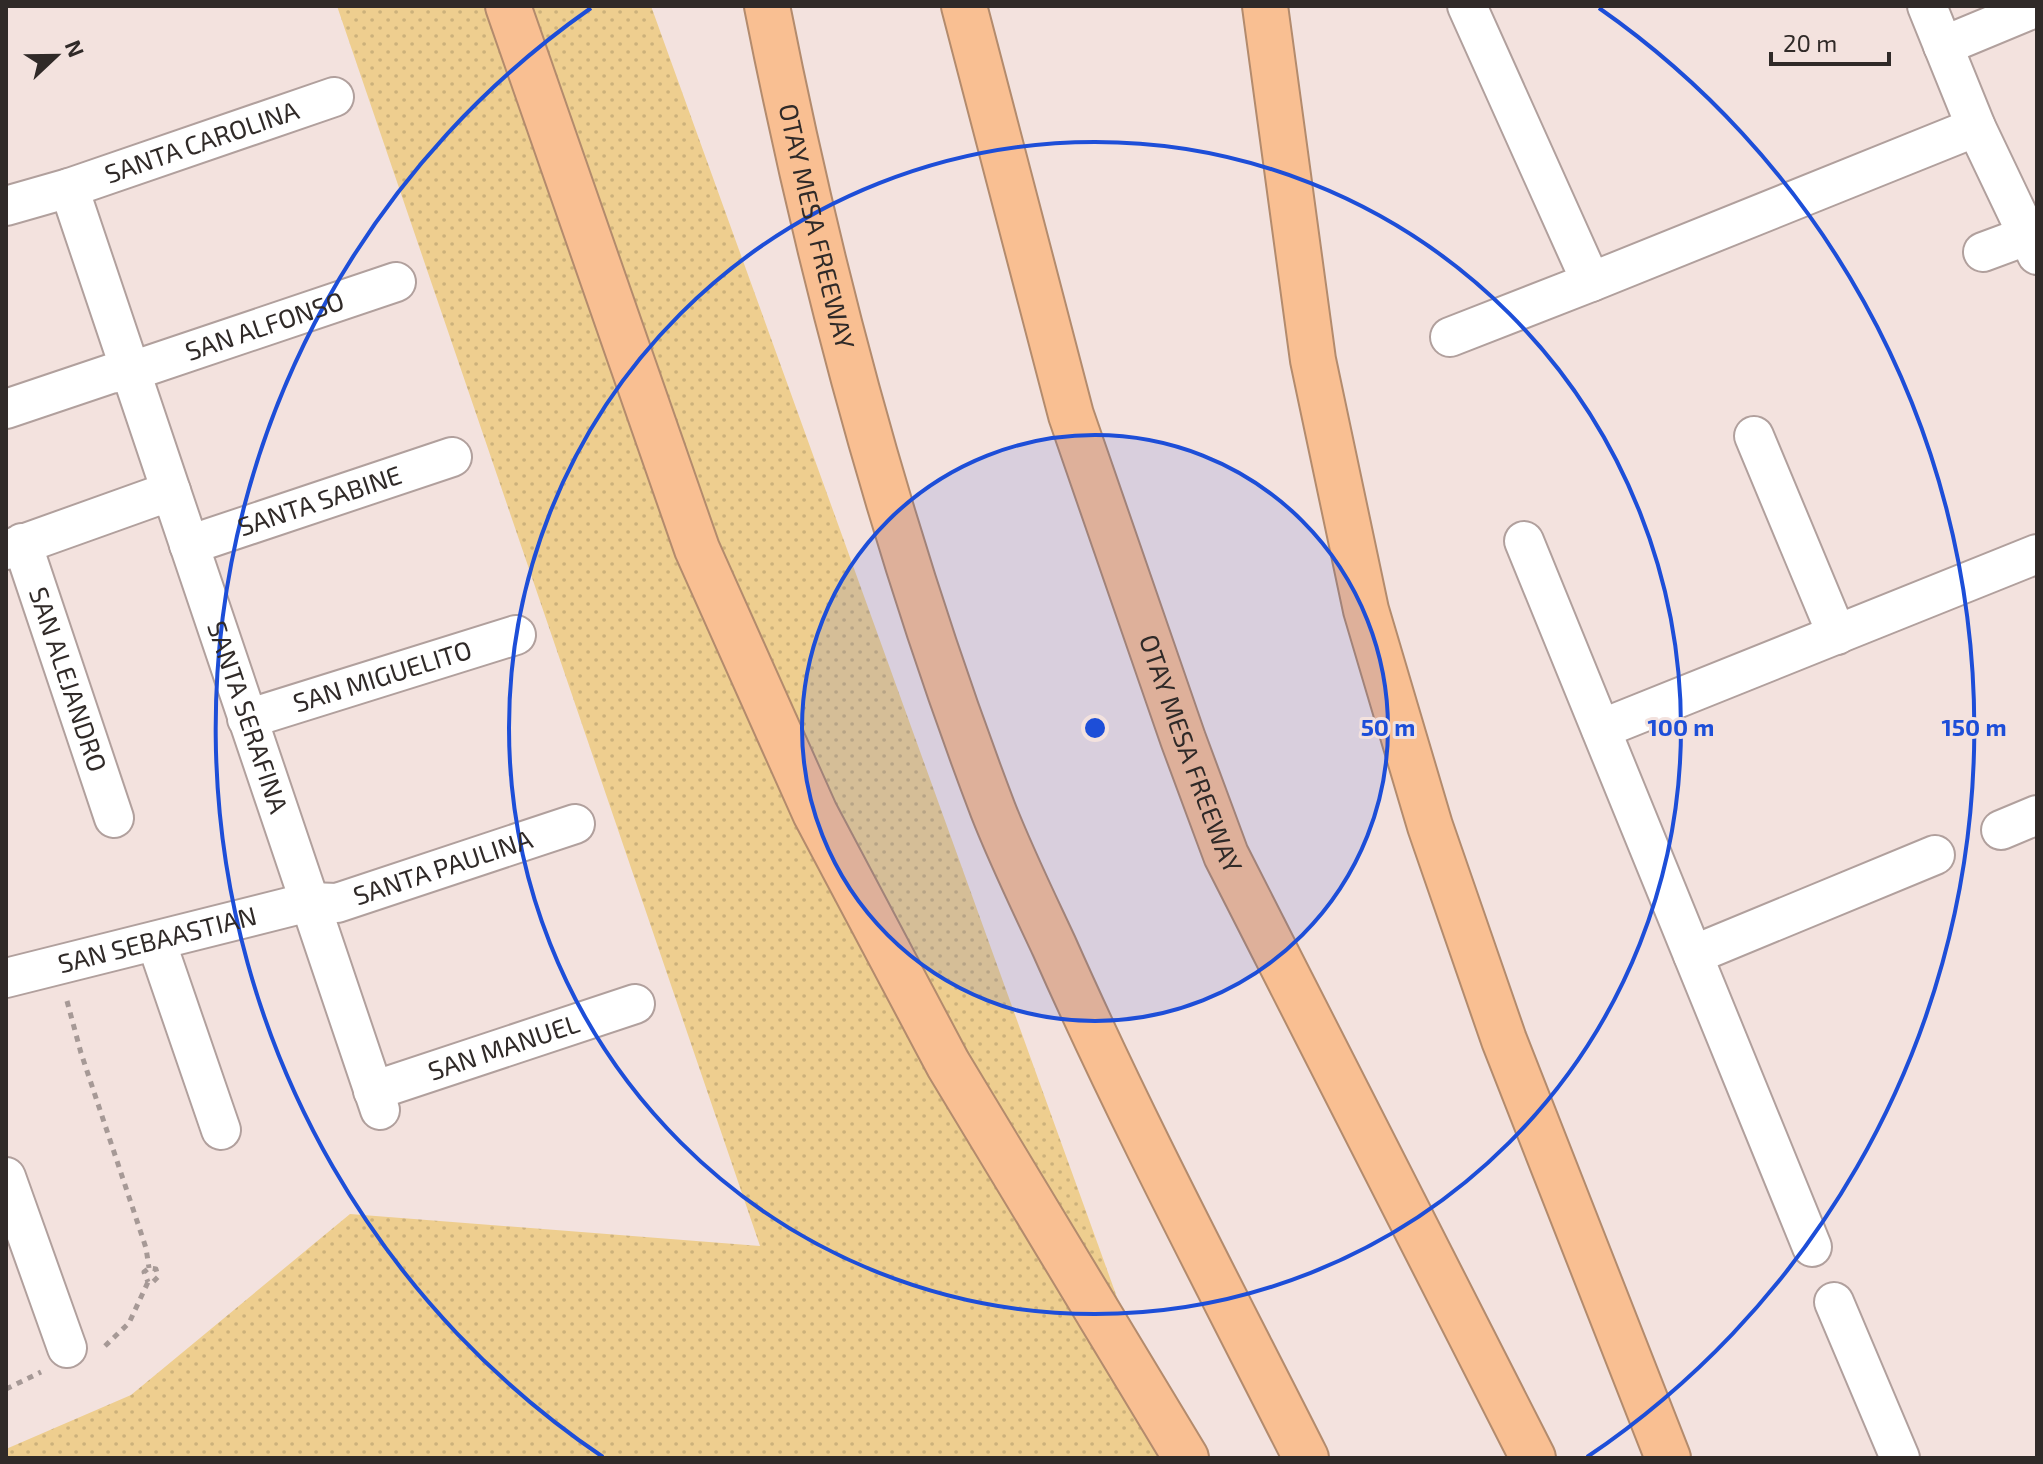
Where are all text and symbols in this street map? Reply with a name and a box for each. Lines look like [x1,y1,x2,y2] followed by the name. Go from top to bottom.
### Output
[16,16,96,96] north arrow
[1771,16,1889,66] scale bar
[1783,28,1837,57] text: 20 m
[60,36,91,60] text: N
[100,93,303,189] street label: SANTA CAROLINA
[774,101,862,353] street label: OTAY MESA FREEWAY
[181,284,348,366] street label: SAN ALFONSO
[234,458,405,542] street label: SANTA SABINE
[24,583,114,775] street label: SAN ALEJANDRO
[202,617,296,817] street label: SANTA SERAFINA
[1134,630,1250,878] street label: OTAY MESA FREEWAY
[289,633,475,718] street label: SAN MIGUELITO
[1361,712,1415,741] text: 50 m
[1648,712,1714,741] text: 100 m
[1941,712,2007,741] text: 150 m
[1081,714,1109,742] centre of rings
[349,822,536,911] street label: SANTA PAULINA
[54,899,259,978] street label: SAN SEBAASTIAN
[424,1007,583,1086] street label: SAN MANUEL

